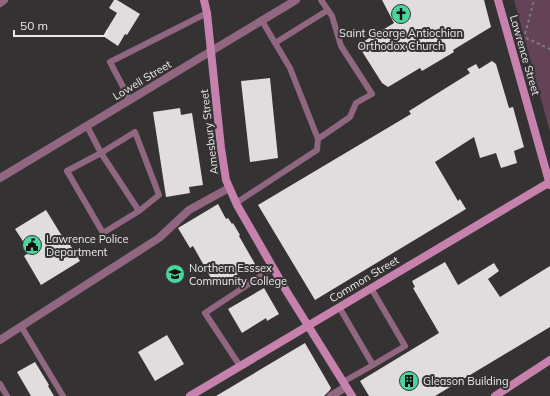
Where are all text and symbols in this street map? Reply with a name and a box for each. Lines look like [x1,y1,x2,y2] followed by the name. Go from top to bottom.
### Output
[390,3,412,25] church icon: Saint George Antiochian Orthodox Church
[14,12,107,38] scale bar
[507,13,543,97] street label: Lawrence Street
[20,18,48,33] text: 50 m
[339,26,463,53] place label: Saint George Antiochian Orthodox Church
[110,57,174,103] street label: Lowell Street
[197,89,221,175] street label: Amesbury Street
[46,232,128,259] place label: Lawrence Police Department
[21,234,43,256] public building icon: Lawrence Police Department
[327,253,401,305] street label: Common Street
[189,261,287,288] place label: Northern Esssex Community College
[164,263,186,285] school or university icon: Northern Esssex Community College
[398,370,420,392] building icon: Gleason Building
[423,374,509,388] place label: Gleason Building

